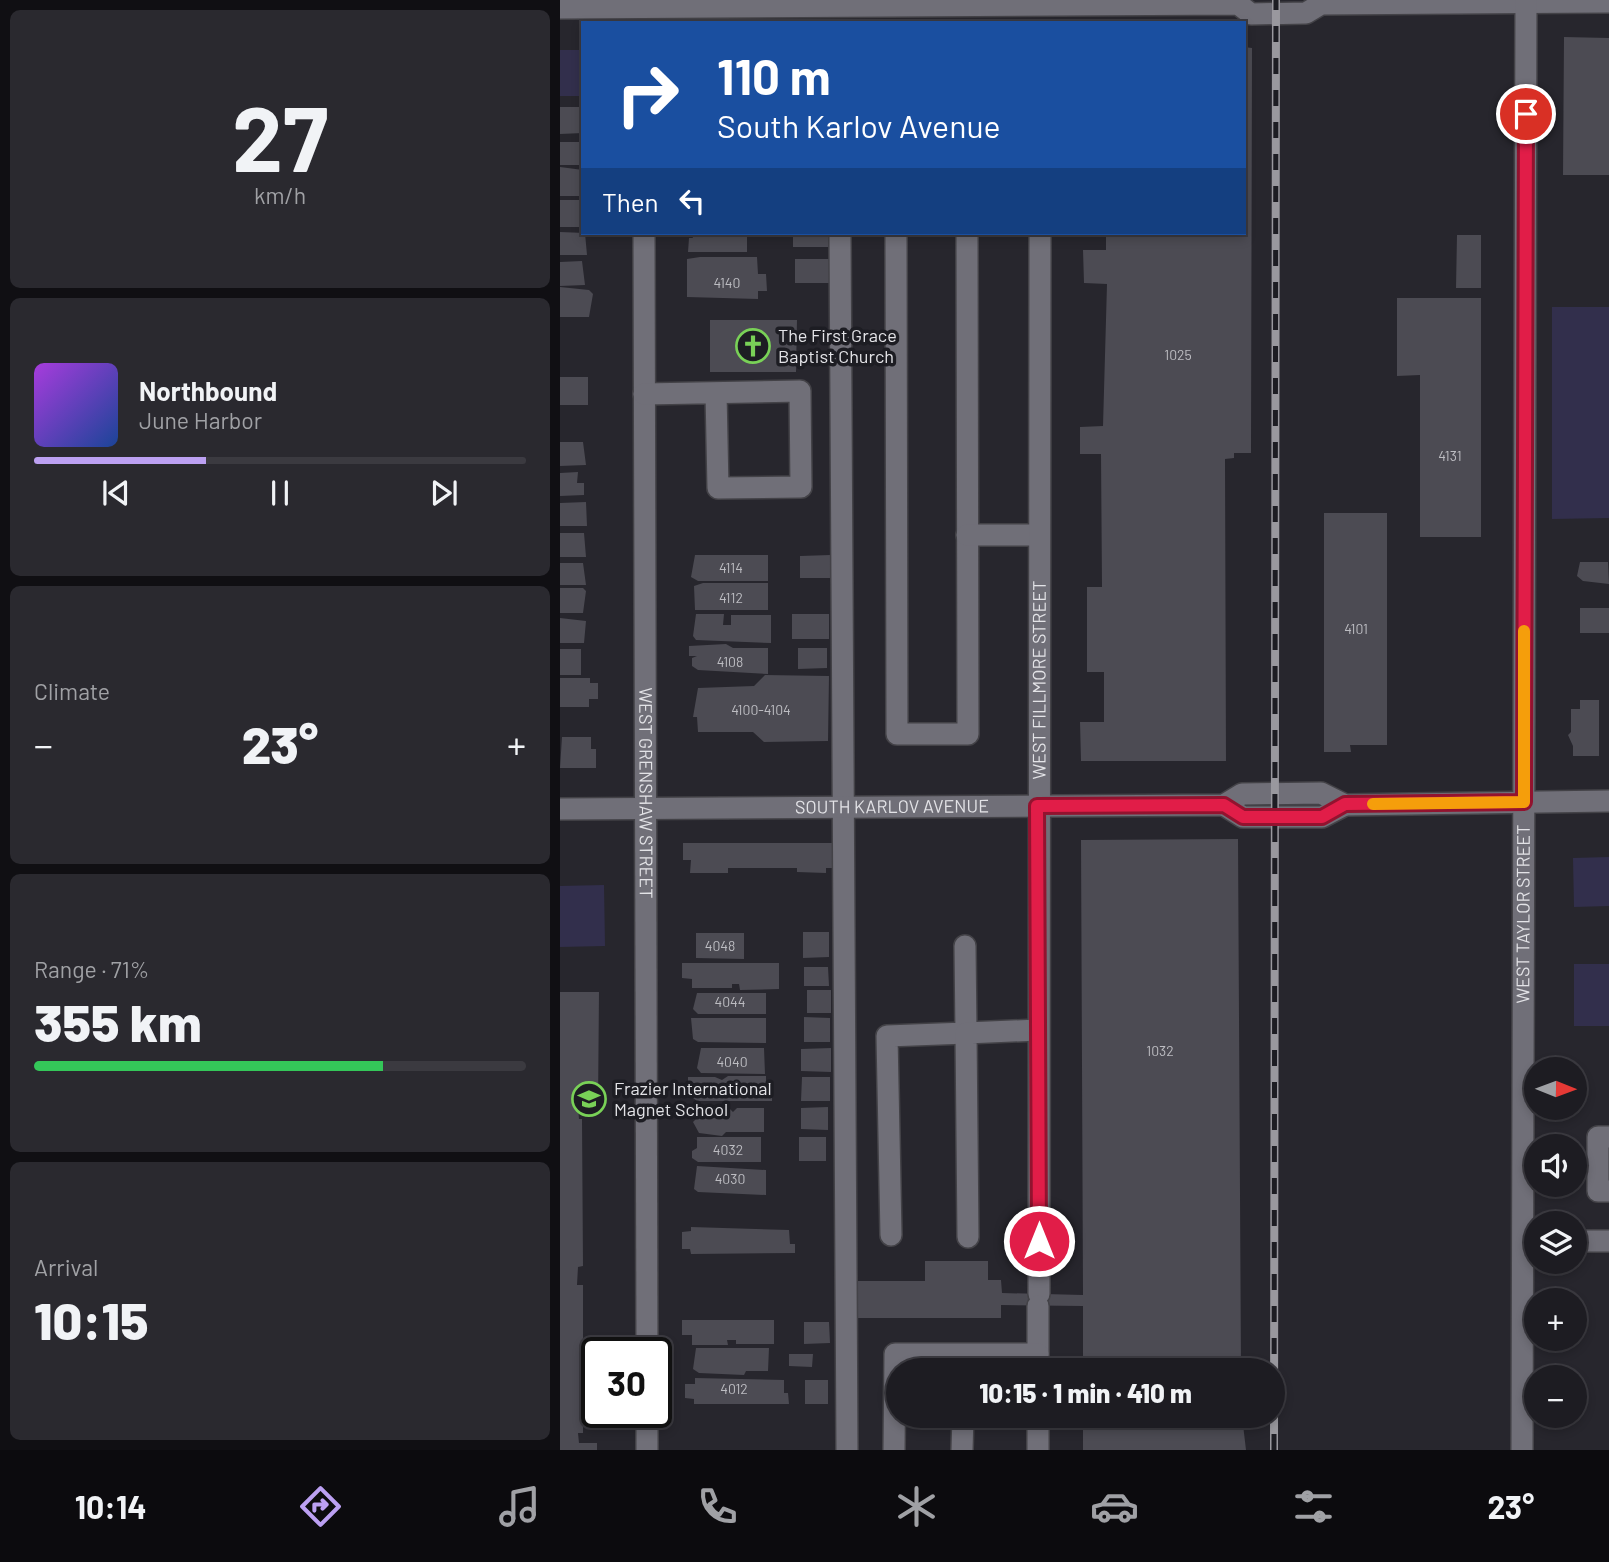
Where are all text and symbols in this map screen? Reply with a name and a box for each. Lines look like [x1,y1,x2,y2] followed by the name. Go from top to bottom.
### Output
[717,46,831,105] text: 110 m
[602,49,693,140] icon: right
[232,81,328,190] text: 27
[1496,84,1556,144] pin
[1507,95,1545,133] icon: arrive
[717,106,1001,144] text: South Karlov Avenue
[254,181,306,209] text: km/h
[673,182,711,220] icon: left
[602,186,659,217] text: Then
[714,274,740,291] house number: 4140
[778,324,897,367] place label: The First Grace Baptist Church
[734,327,772,365] church icon: The First Grace Baptist Church
[1164,346,1192,363] house number: 1025
[139,375,277,406] text: Northbound
[139,406,262,434] text: June Harbor
[1438,447,1462,464] house number: 4131
[97,474,135,512] icon: previous
[261,474,299,512] icon: pause
[425,474,463,512] icon: next
[719,559,743,576] house number: 4114
[1027,581,1050,779] street label: WEST FILLMORE STREET
[719,589,743,606] house number: 4112
[1344,620,1368,637] house number: 4101
[717,653,743,670] house number: 4108
[34,677,110,705] text: Climate
[635,687,658,899] street label: WEST GRENSHAW STREET
[731,701,791,718] house number: 4100-4104
[242,712,318,774] text: 23°
[34,721,53,767] text: −
[507,721,526,767] text: +
[795,794,989,818] street label: SOUTH KARLOV AVENUE
[1511,824,1534,1004] street label: WEST TAYLOR STREET
[705,937,735,954] house number: 4048
[34,955,149,983] text: Range · 71%
[34,990,202,1052] text: 355 km
[714,993,746,1010] house number: 4044
[1146,1042,1174,1059] house number: 1032
[716,1053,748,1070] house number: 4040
[1524,1057,1587,1120] north arrow
[1524,1057,1587,1428] map controls
[614,1077,772,1120] place label: Frazier International Magnet School
[570,1080,608,1118] school or university icon: Frazier International Magnet School
[1524,1134,1587,1197] button: sound
[713,1141,743,1158] house number: 4032
[715,1170,745,1187] house number: 4030
[1002,1204,1076,1278] position arrow
[1524,1211,1587,1274] button: layers
[34,1253,98,1281] text: Arrival
[34,1288,148,1350] text: 10:15
[1524,1288,1587,1351] button: +
[581,1337,672,1428] speed limit sign: 30
[1524,1365,1587,1428] button: −
[979,1377,1192,1408] text: 10:15 · 1 min · 410 m
[720,1380,748,1397] house number: 4012
[296,1482,345,1531] icon: directions
[495,1482,544,1531] icon: music
[693,1482,742,1531] icon: phone
[892,1482,941,1531] icon: climate
[1090,1482,1139,1531] icon: car
[1289,1482,1338,1531] icon: filters
[75,1487,147,1525] text: 10:14
[1487,1487,1534,1525] text: 23°

